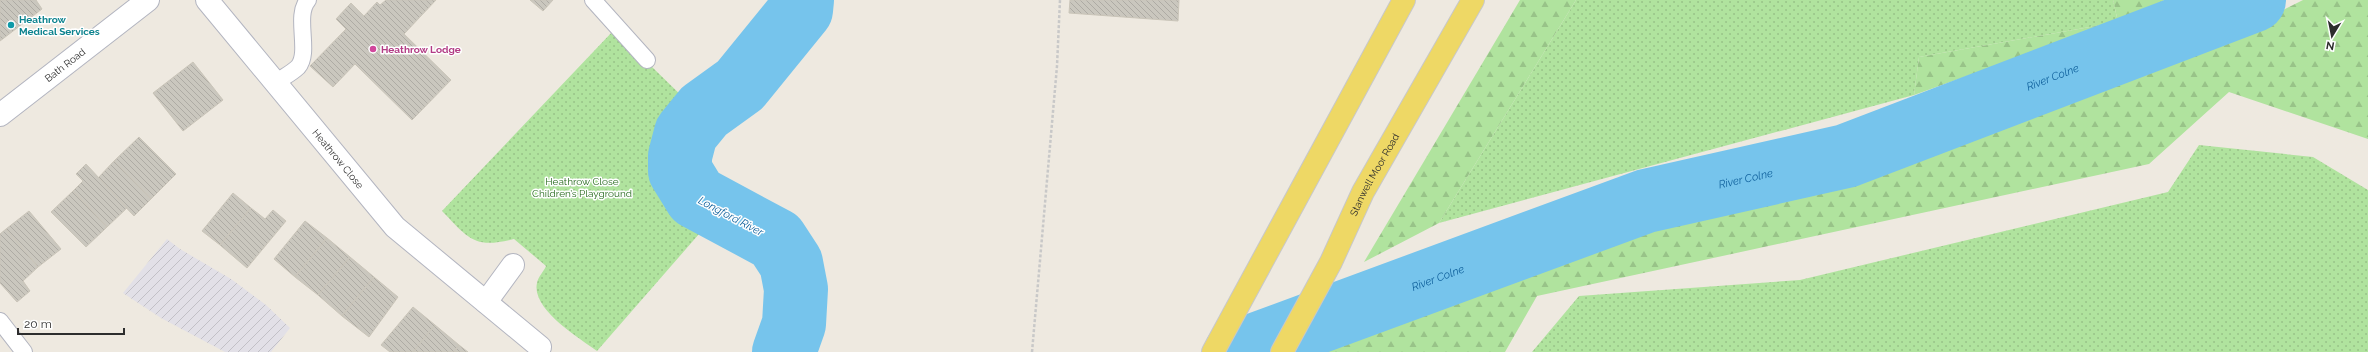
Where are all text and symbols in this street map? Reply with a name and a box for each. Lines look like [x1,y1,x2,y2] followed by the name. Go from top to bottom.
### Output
[19,14,100,37] place label: Heathrow Medical Services
[2312,16,2352,56] north arrow
[6,20,16,30] marker: Heathrow Medical Services
[2325,38,2336,52] text: N
[368,44,378,54] marker: Heathrow Lodge
[381,44,461,55] place label: Heathrow Lodge
[43,46,87,84] street label: Bath Road
[2025,62,2081,93] water label: River Colne
[310,127,366,191] street label: Heathrow Close
[1348,132,1401,218] street label: Stanwell Moor Road
[1717,167,1774,191] water label: River Colne
[532,176,632,199] park label: Heathrow Close Children’s Playground
[696,194,767,240] water label: Longford River
[1410,262,1466,294] water label: River Colne
[18,310,124,336] scale bar
[24,317,52,331] text: 20 m

